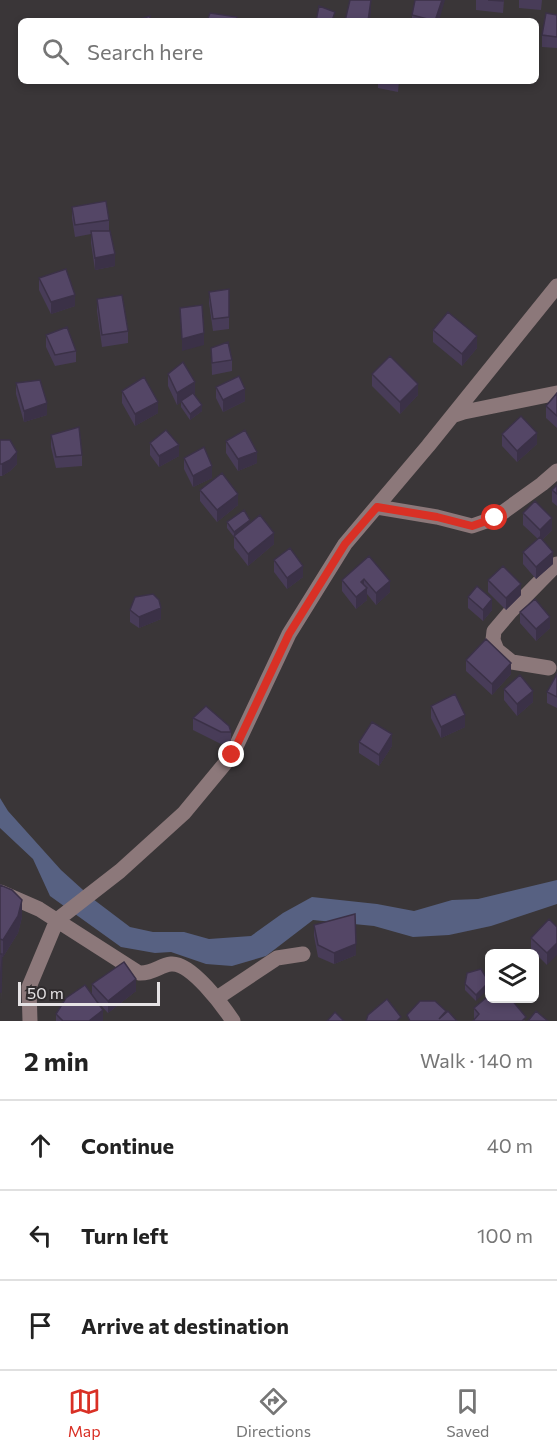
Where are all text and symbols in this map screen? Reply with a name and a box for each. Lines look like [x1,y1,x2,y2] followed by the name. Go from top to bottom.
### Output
[18,18,539,84] search box
[39,35,72,68] icon: search
[87,38,203,65] text: Search here
[481,504,507,530] route start
[218,741,244,767] route end
[485,949,539,1003] map controls
[485,949,539,1003] button: layers
[18,979,160,1006] scale bar
[27,983,64,1002] text: 50 m
[24,1045,89,1076] text: 2 min
[420,1048,533,1072] text: Walk · 140 m
[24,1129,57,1162] icon: ahead
[81,1132,174,1159] text: Continue
[487,1133,533,1157] text: 40 m
[24,1219,57,1252] icon: left
[81,1222,168,1249] text: Turn left
[477,1223,533,1247] text: 100 m
[24,1309,57,1342] icon: arrive
[81,1312,289,1339] text: Arrive at destination
[68,1385,101,1440] tab: Map
[236,1385,311,1440] tab: Directions
[446,1385,489,1440] tab: Saved

